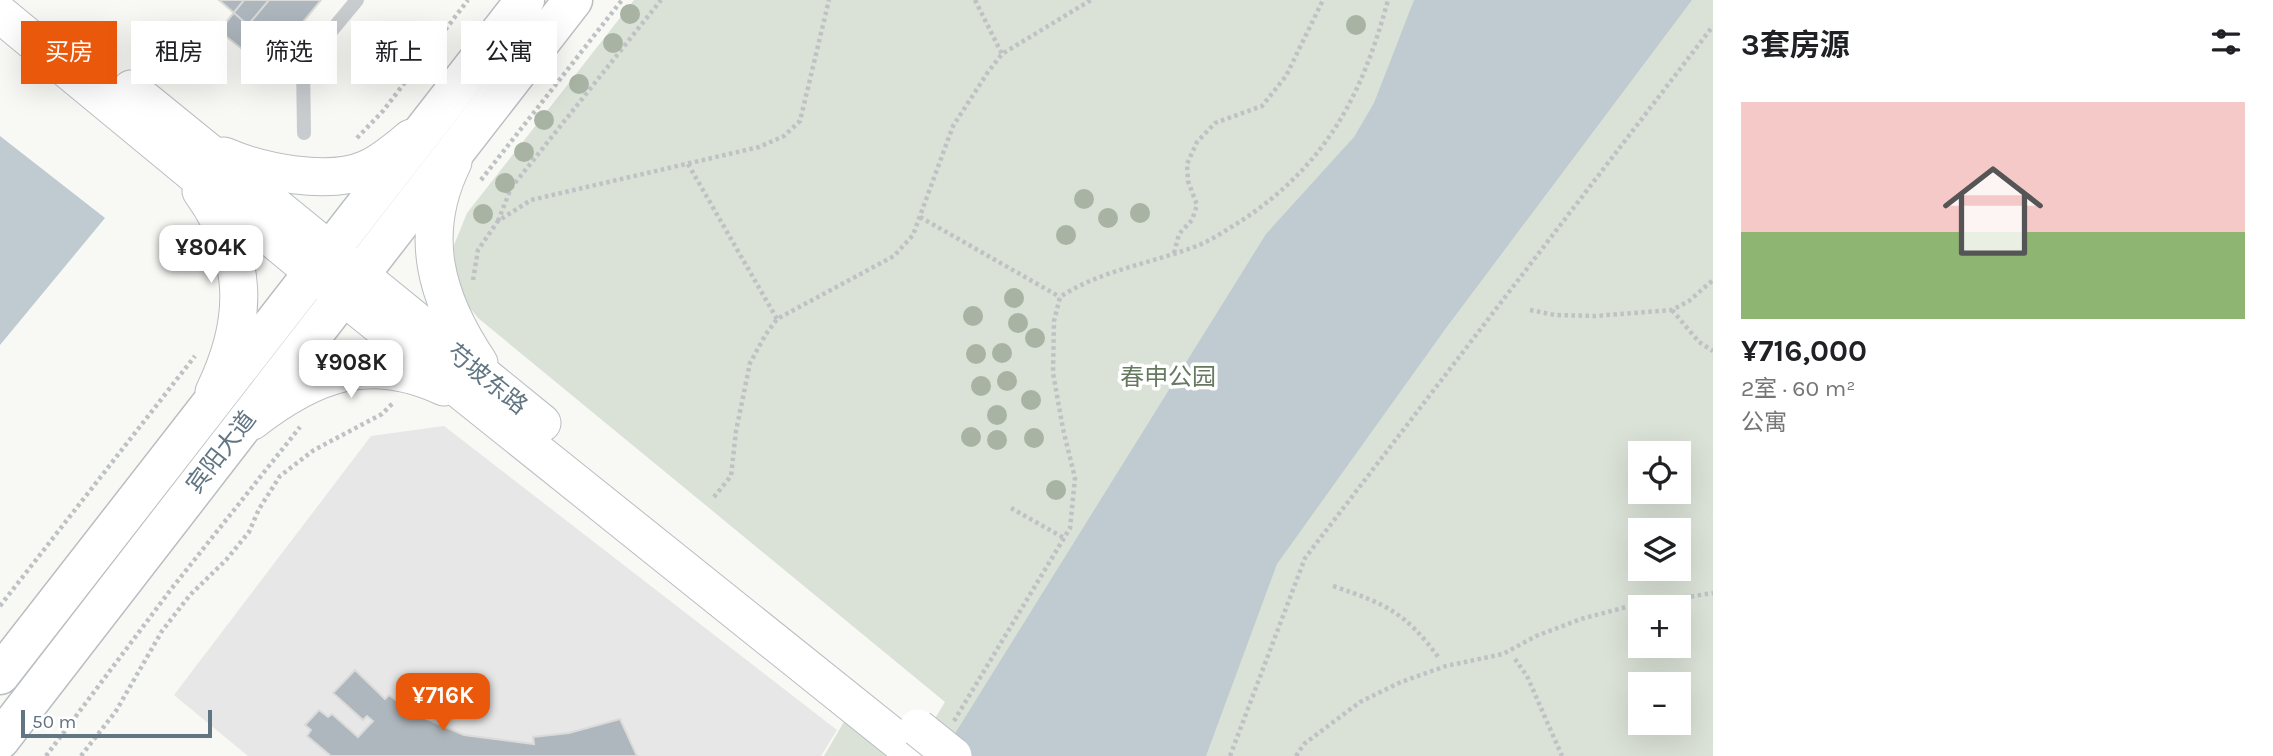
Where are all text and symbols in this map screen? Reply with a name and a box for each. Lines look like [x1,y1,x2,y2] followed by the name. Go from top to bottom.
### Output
[21,21,117,84] chip: 买房
[131,21,227,84] chip: 租房
[241,21,337,84] chip: 筛选
[351,21,447,84] chip: 新上
[461,21,557,84] chip: 公寓
[2207,23,2245,61] icon: filters
[1741,27,1850,63] text: 3套房源
[1930,148,2056,274] icon: home
[162,226,260,285] pin: ¥804K
[175,234,247,261] text: ¥804K
[1741,333,1867,369] text: ¥716,000
[441,338,533,420] street label: 芍坡东路
[302,340,400,400] pin: ¥908K
[315,349,387,376] text: ¥908K
[1120,363,1216,391] park label: 春申公园
[1741,375,1855,402] text: 2室 · 60 m²
[180,406,262,498] street label: 宾阳大道
[1741,409,1787,436] text: 公寓
[1628,441,1691,735] map controls
[1628,441,1691,504] button: locate
[1628,518,1691,581] button: layers
[1628,595,1691,658] button: +
[1628,672,1691,735] button: −
[394,674,492,733] pin: ¥716K
[412,682,474,709] text: ¥716K
[21,707,212,739] scale bar
[32,711,76,733] text: 50 m

